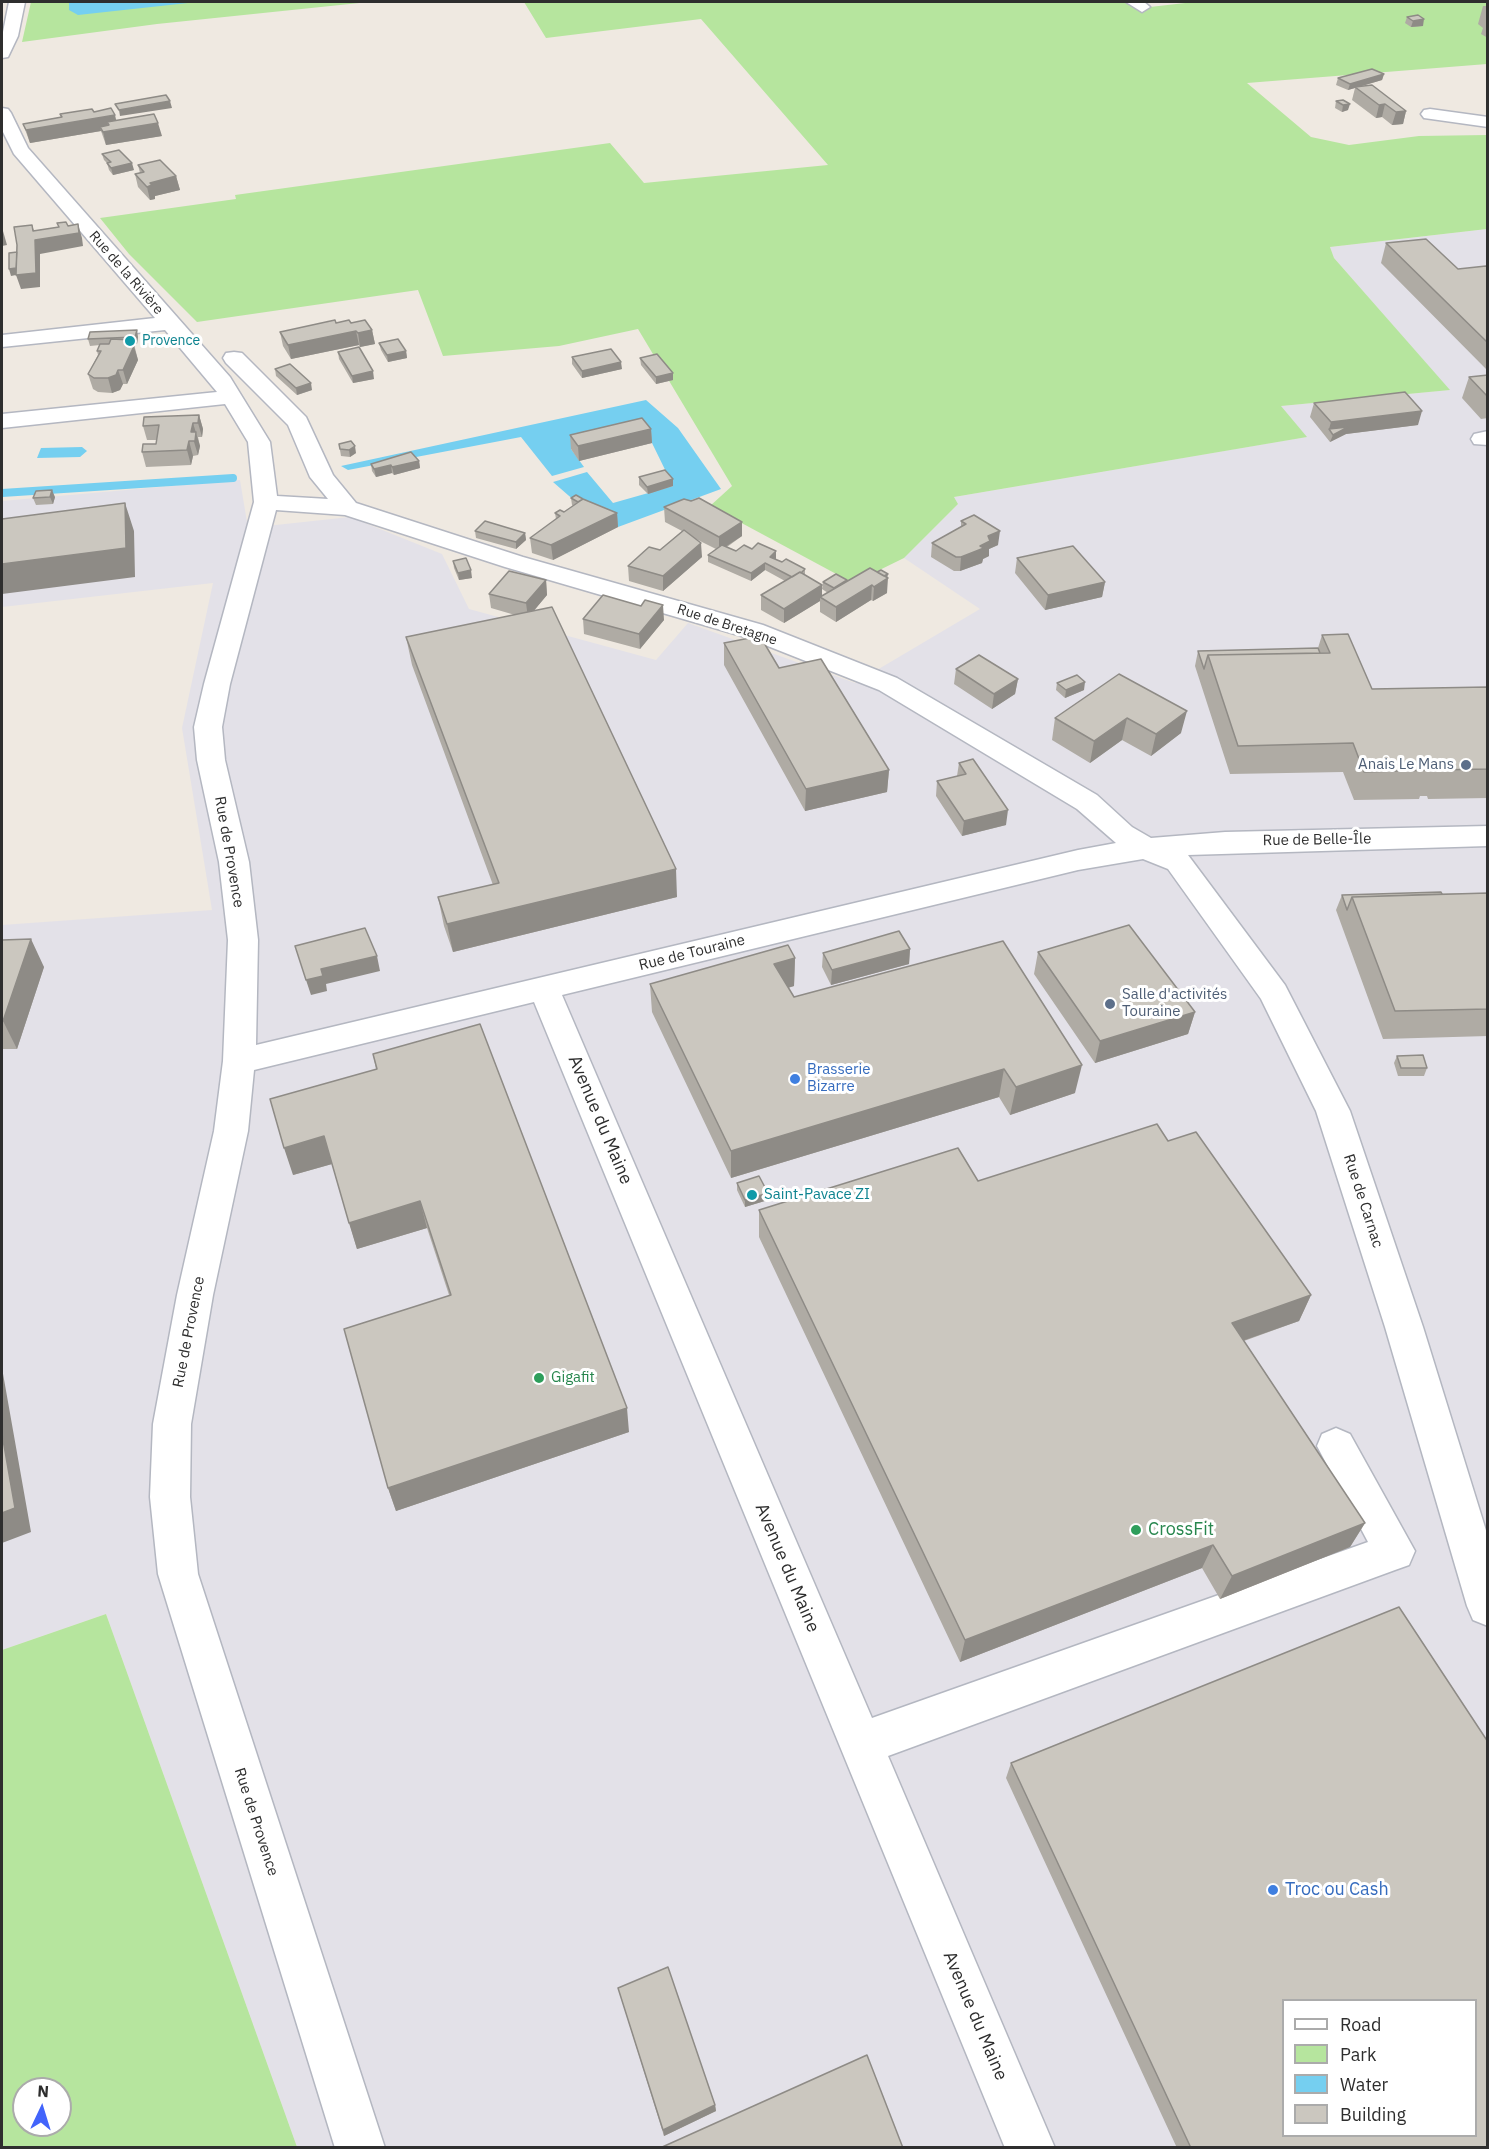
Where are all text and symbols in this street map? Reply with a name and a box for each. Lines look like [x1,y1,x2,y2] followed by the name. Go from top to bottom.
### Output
[85,228,167,318] street label: Rue de la Rivière
[142,333,200,349] place label: Provence
[123,334,137,348] marker: Provence
[675,601,779,649] street label: Rue de Bretagne
[1358,756,1454,774] place label: Anais Le Mans
[1459,758,1473,772] marker: Anais Le Mans
[210,795,248,909] street label: Rue de Provence
[1262,830,1372,850] street label: Rue de Belle-Île
[637,931,747,975] street label: Rue de Touraine
[1122,986,1227,1021] place label: Salle d'activités Touraine
[1103,997,1117,1011] marker: Salle d'activités Touraine
[563,1052,637,1188] street label: Avenue du Maine
[807,1061,870,1096] place label: Brasserie Bizarre
[788,1072,802,1086] marker: Brasserie Bizarre
[1339,1152,1387,1250] street label: Rue de Carnac
[764,1186,870,1204] place label: Saint-Pavace ZI
[745,1188,759,1202] marker: Saint-Pavace ZI
[169,1275,209,1389] street label: Rue de Provence
[551,1369,595,1387] place label: Gigafit
[532,1371,546,1385] marker: Gigafit
[750,1500,824,1636] street label: Avenue du Maine
[1148,1519,1214,1541] place label: CrossFit
[1129,1523,1143,1537] marker: CrossFit
[230,1766,282,1878] street label: Rue de Provence
[1285,1879,1389,1901] place label: Troc ou Cash
[1266,1883,1280,1897] marker: Troc ou Cash
[938,1948,1012,2084] street label: Avenue du Maine
[1282,1999,1477,2137] legend
[1340,2013,1381,2036] text: Road
[1340,2043,1376,2066] text: Park
[1340,2073,1388,2096] text: Water
[12,2077,72,2137] north arrow
[37,2081,50,2101] text: N
[1340,2103,1406,2126] text: Building

